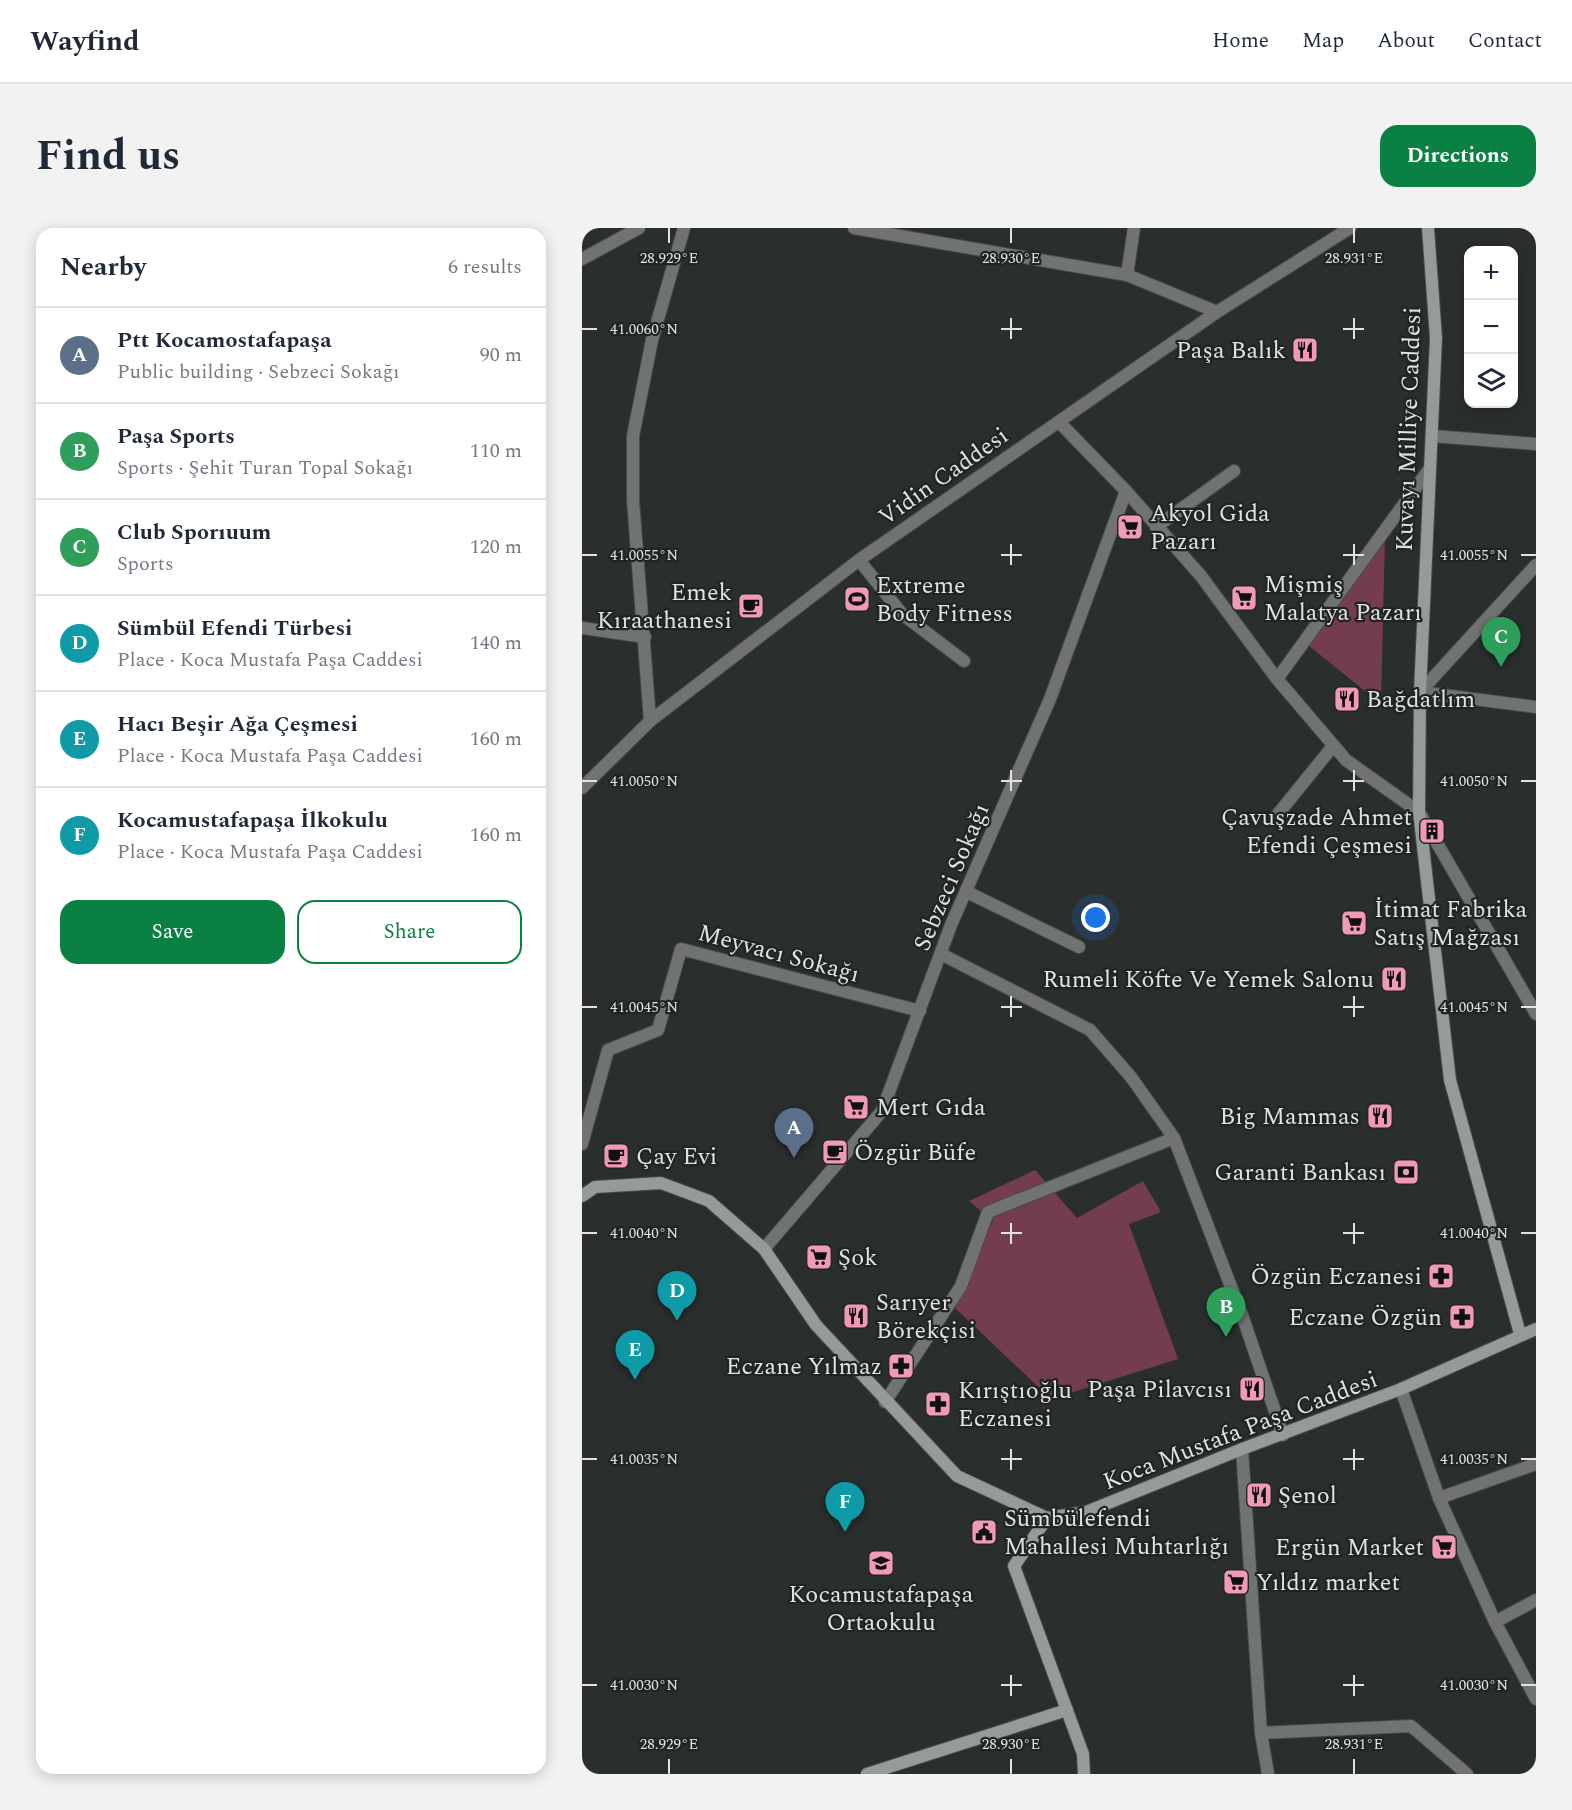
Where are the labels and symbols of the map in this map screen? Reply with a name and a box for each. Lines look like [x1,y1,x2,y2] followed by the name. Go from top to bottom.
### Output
[640,247,698,270] text: 28.929°E
[982,247,1040,270] text: 28.930°E
[1325,247,1383,270] text: 28.931°E
[1387,306,1431,552] street label: Kuvayı Milliye Caddesi
[610,318,678,341] text: 41.0060°N
[1176,333,1286,369] place label: Paşa Balık
[1290,335,1320,365] restaurant icon: Paşa Balık
[871,419,1016,535] street label: Vidin Caddesi
[1150,496,1270,560] place label: Akyol Gida Pazarı
[1115,512,1145,542] supermarket icon: Akyol Gida Pazarı
[610,544,678,567] text: 41.0055°N
[1440,544,1508,567] text: 41.0055°N
[1264,567,1422,631] place label: Mişmiş Malatya Pazarı
[876,568,1013,632] place label: Extreme Body Fitness
[597,575,732,639] place label: Emek Kıraathanesi
[1229,583,1259,613] supermarket icon: Mişmiş Malatya Pazarı
[842,584,872,614] sports icon: Extreme Body Fitness
[736,591,766,621] cafe icon: Emek Kıraathanesi
[1482,618,1520,667] pin: C
[1366,682,1475,718] place label: Bağdatlım
[1332,684,1362,714] restaurant icon: Bağdatlım
[610,770,678,793] text: 41.0050°N
[1440,770,1508,793] text: 41.0050°N
[905,798,999,957] street label: Sebzeci Sokağı
[1221,800,1412,864] place label: Çavuşzade Ahmet Efendi Çeşmesi
[1417,816,1447,846] building icon: Çavuşzade Ahmet Efendi Çeşmesi
[1374,892,1528,956] place label: İtimat Fabrika Satış Mağzası
[1081,903,1110,932] your location
[1339,908,1369,938] supermarket icon: İtimat Fabrika Satış Mağzası
[694,915,864,993] street label: Meyvacı Sokağı
[1043,962,1374,998] place label: Rumeli Köfte Ve Yemek Salonu
[1379,964,1409,994] restaurant icon: Rumeli Köfte Ve Yemek Salonu
[610,996,678,1019] text: 41.0045°N
[1440,996,1508,1019] text: 41.0045°N
[876,1090,986,1126] place label: Mert Gıda
[841,1092,871,1122] supermarket icon: Mert Gıda
[1220,1099,1360,1135] place label: Big Mammas
[1365,1101,1395,1131] restaurant icon: Big Mammas
[774,1108,814,1158] pin: A
[854,1135,976,1171] place label: Özgür Büfe
[820,1137,850,1167] cafe icon: Özgür Büfe
[636,1139,717,1175] place label: Çay Evi
[601,1141,631,1171] cafe icon: Çay Evi
[1214,1155,1386,1191] place label: Garanti Bankası
[1391,1157,1421,1187] bank icon: Garanti Bankası
[610,1222,678,1245] text: 41.0040°N
[1440,1222,1508,1245] text: 41.0040°N
[838,1240,878,1276] place label: Şok
[804,1242,834,1272] supermarket icon: Şok
[1251,1259,1422,1295] place label: Özgün Eczanesi
[1426,1261,1456,1291] pharmacy icon: Özgün Eczanesi
[658,1272,697,1321] pin: D
[876,1285,976,1349] place label: Sarıyer Börekçisi
[1206,1288,1246,1337] pin: B
[1288,1300,1442,1336] place label: Eczane Özgün
[841,1301,871,1331] restaurant icon: Sarıyer Börekçisi
[1447,1302,1477,1332] pharmacy icon: Eczane Özgün
[616,1330,654,1380] pin: E
[726,1349,882,1385] place label: Eczane Yılmaz
[886,1351,916,1381] pharmacy icon: Eczane Yılmaz
[1098,1362,1383,1500] street label: Koca Mustafa Paşa Caddesi
[1087,1372,1232,1408] place label: Paşa Pilavcısı
[958,1373,1072,1437] place label: Kırıştıoğlu Eczanesi
[1237,1374,1267,1404] restaurant icon: Paşa Pilavcısı
[923,1389,953,1419] pharmacy icon: Kırıştıoğlu Eczanesi
[610,1448,678,1471] text: 41.0035°N
[1440,1448,1508,1471] text: 41.0035°N
[1278,1478,1337,1514] place label: Şenol
[1244,1480,1274,1510] restaurant icon: Şenol
[826,1482,864,1532] pin: F
[1004,1501,1229,1565] place label: Sümbülefendi Mahallesi Muhtarlığı
[969,1517,999,1547] public building icon: Sümbülefendi Mahallesi Muhtarlığı
[1275,1530,1424,1566] place label: Ergün Market
[1429,1532,1459,1562] supermarket icon: Ergün Market
[866,1548,896,1578] school or university icon: Kocamustafapaşa Ortaokulu
[1256,1565,1400,1601] place label: Yıldız market
[1221,1567,1251,1597] supermarket icon: Yıldız market
[789,1577,974,1641] place label: Kocamustafapaşa Ortaokulu
[610,1674,678,1697] text: 41.0030°N
[1440,1674,1508,1697] text: 41.0030°N
[640,1733,698,1756] text: 28.929°E
[982,1733,1040,1756] text: 28.930°E
[1325,1733,1383,1756] text: 28.931°E

